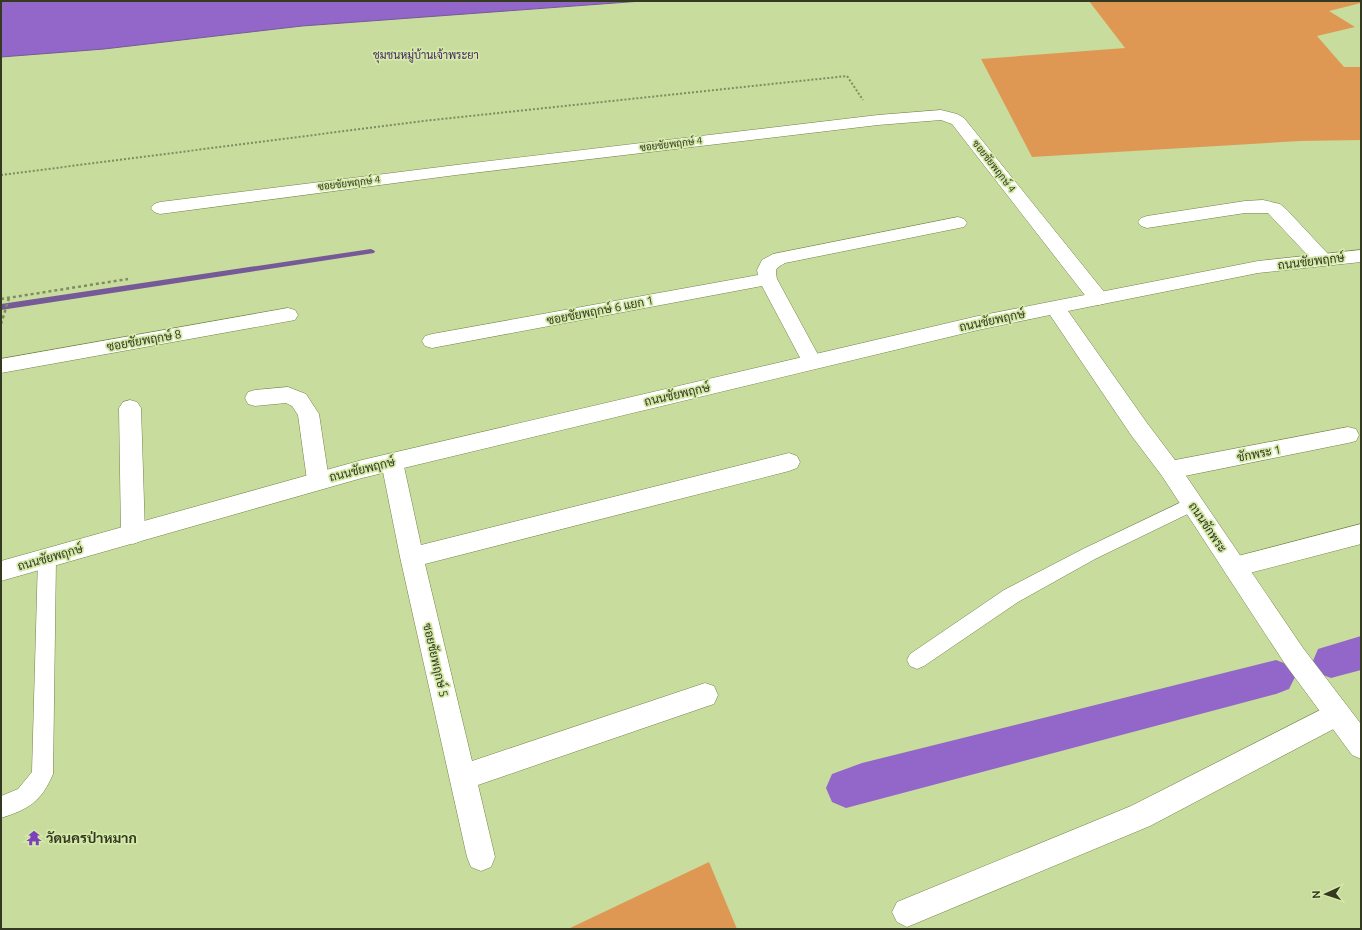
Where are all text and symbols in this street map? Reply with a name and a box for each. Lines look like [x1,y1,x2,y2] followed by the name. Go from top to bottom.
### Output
[373,48,479,64] district label: ชุมชนหมู่บ้านเจ้าพระยา
[639,133,703,154] street label: ซอยชัยพฤกษ์ 4
[969,137,1020,195] street label: ซอยชัยพฤกษ์ 4
[317,172,381,193] street label: ซอยชัยพฤกษ์ 4
[1277,249,1346,273] street label: ถนนชัยพฤกษ์
[545,292,655,328] street label: ซอยชัยพฤกษ์ 6 แยก 1
[958,306,1027,334] street label: ถนนชัยพฤกษ์
[105,326,183,354] street label: ซอยชัยพฤกษ์ 8
[643,379,712,409] street label: ถนนชัยพฤกษ์
[1236,442,1282,464] street label: ชักพระ 1
[328,453,397,484] street label: ถนนชัยพฤกษ์
[1187,500,1229,554] street label: ถนนชักพระ
[16,540,85,573] street label: ถนนชัยพฤกษ์
[420,621,452,699] street label: ซอยชัยพฤกษ์ 5
[25,829,43,847] temple icon: วัดนครป่าหมาก
[46,830,137,846] place label: วัดนครป่าหมาก
[1306,874,1346,914] north arrow
[1310,890,1322,899] text: N

